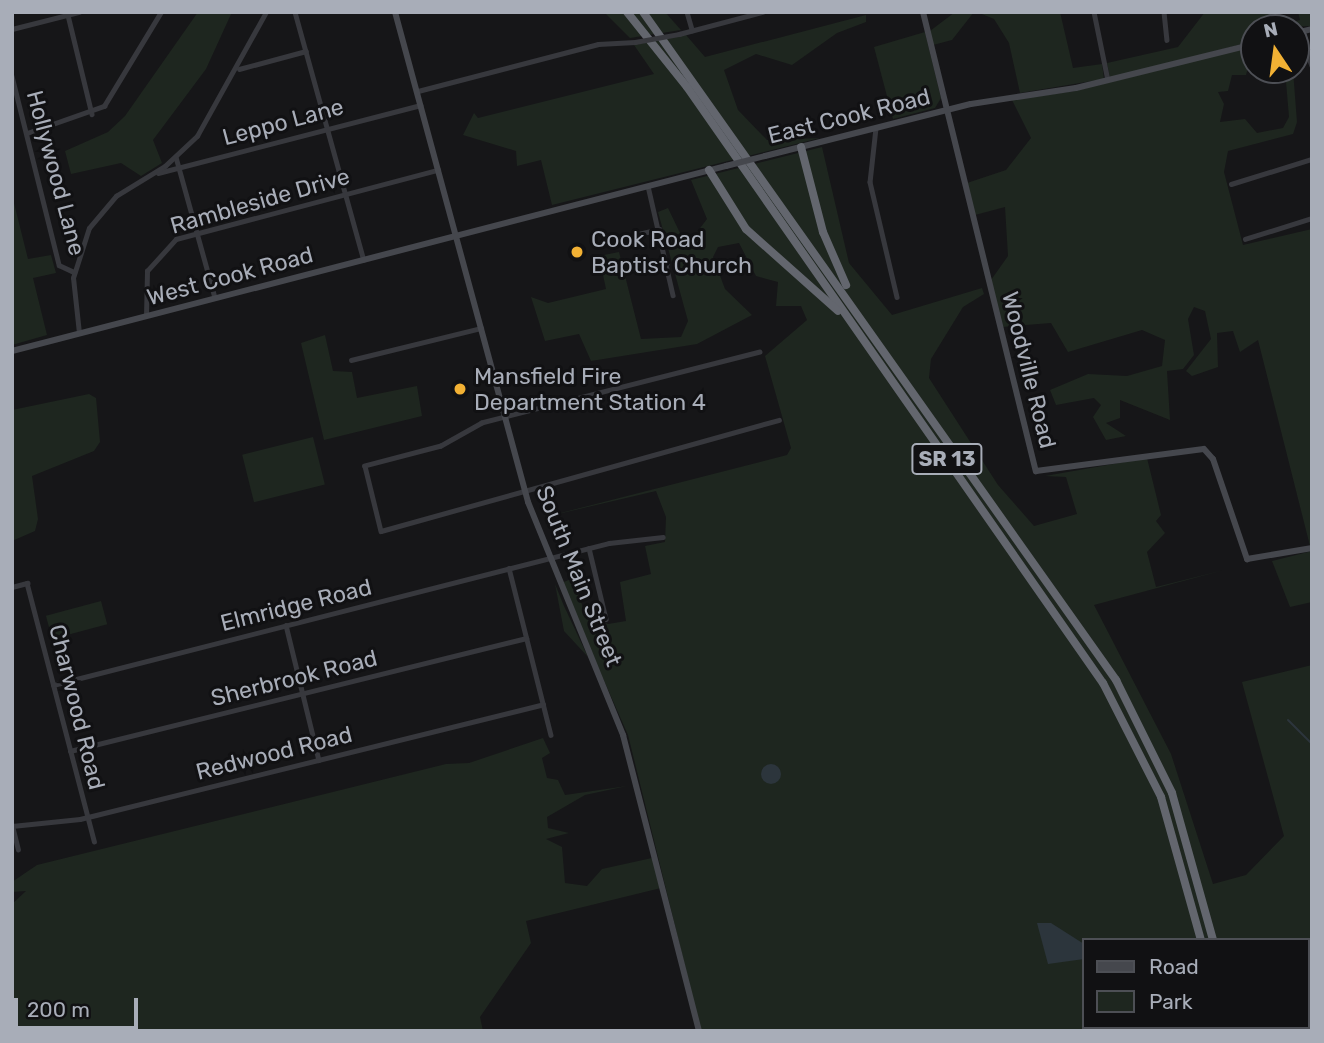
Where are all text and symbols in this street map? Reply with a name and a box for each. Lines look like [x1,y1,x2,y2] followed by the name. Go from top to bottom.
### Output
[1240,14,1310,84] north arrow
[1261,17,1280,43] text: N
[765,82,933,150] street label: East Cook Road
[21,87,91,259] street label: Hollywood Lane
[219,93,347,151] street label: Leppo Lane
[167,162,353,240] street label: Rambleside Drive
[591,225,752,279] place label: Cook Road Baptist Church
[144,241,316,311] street label: West Cook Road
[569,244,585,260] marker: Cook Road Baptist Church
[996,289,1062,451] street label: Woodville Road
[474,362,706,416] place label: Mansfield Fire Department Station 4
[452,381,468,397] marker: Mansfield Fire Department Station 4
[910,442,984,476] road number: SR 13
[530,482,628,670] street label: South Main Street
[218,573,374,637] street label: Elmridge Road
[43,622,111,792] street label: Charwood Road
[208,644,380,712] street label: Sherbrook Road
[193,720,355,786] street label: Redwood Road
[1082,938,1310,1029] legend
[1149,954,1199,979] text: Road
[18,984,142,1028] scale bar
[1149,989,1193,1014] text: Park
[27,997,90,1022] text: 200 m

